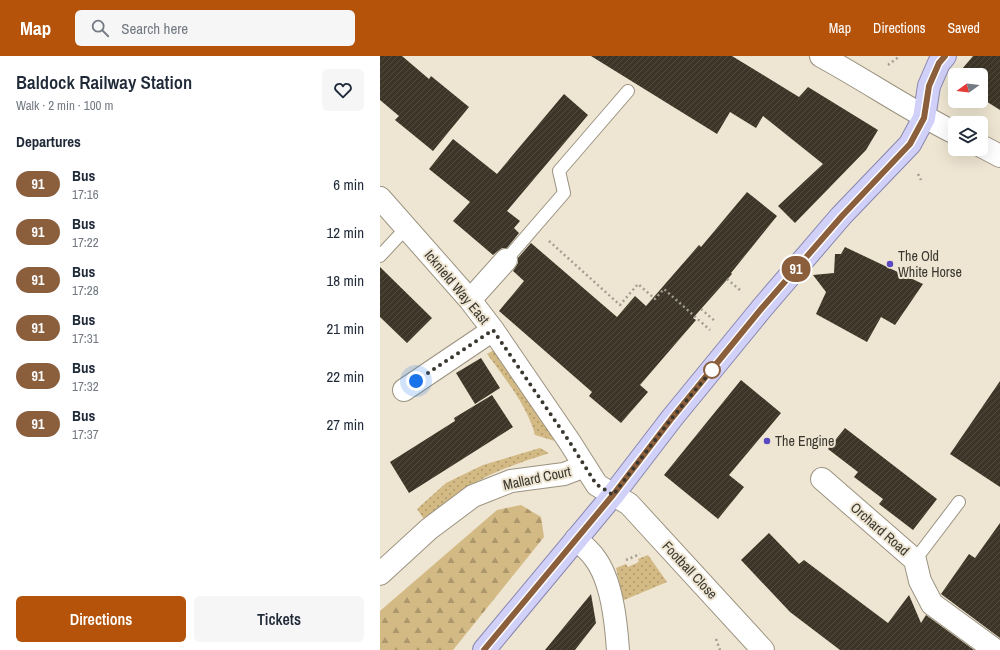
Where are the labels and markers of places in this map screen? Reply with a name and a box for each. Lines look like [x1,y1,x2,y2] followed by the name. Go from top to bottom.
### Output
[898,247,962,281] place label: The Old White Horse
[885,259,895,269] marker: The Old White Horse
[703,361,721,379] unlabelled marker
[775,432,834,450] place label: The Engine
[762,436,772,446] marker: The Engine

